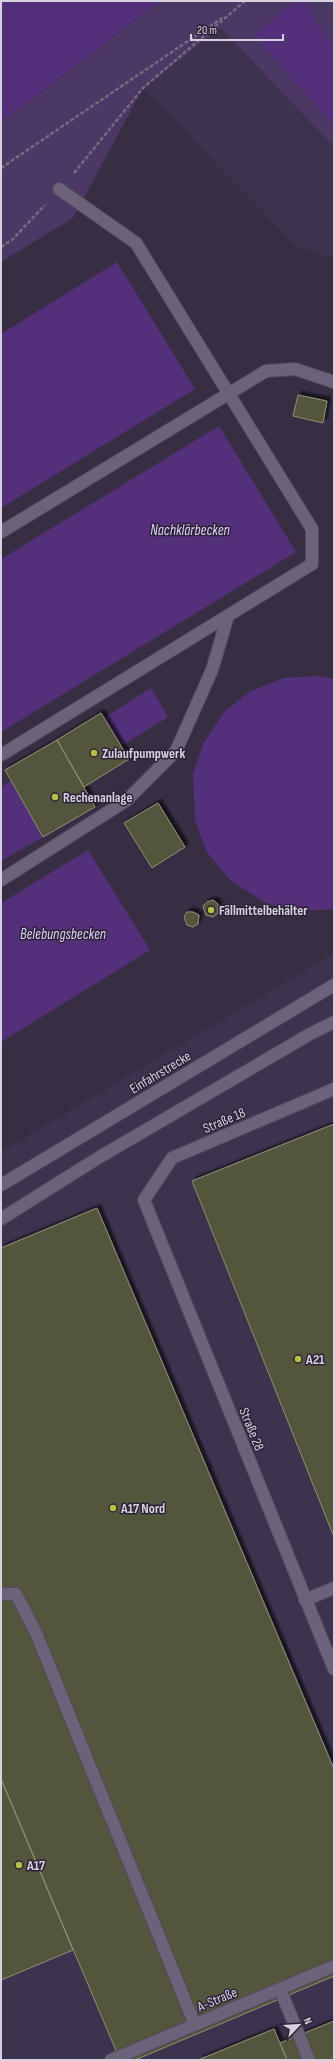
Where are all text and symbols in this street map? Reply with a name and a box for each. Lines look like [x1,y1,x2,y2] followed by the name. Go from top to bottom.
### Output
[191,16,283,42] scale bar
[197,23,217,38] text: 20 m
[150,521,230,540] water label: Nachklärbecken
[102,745,185,762] place label: Zulaufpumpwerk
[89,748,99,758] marker: Zulaufpumpwerk
[63,789,132,806] place label: Rechenanlage
[50,792,60,802] marker: Rechenanlage
[219,902,308,919] place label: Fällmittelbehälter
[206,905,216,915] marker: Fällmittelbehälter
[20,925,106,944] water label: Belebungsbecken
[127,1047,194,1097] street label: Einfahrstrecke
[201,1104,248,1137] street label: Straße 18
[305,1351,325,1368] place label: A21
[293,1354,303,1364] marker: A21
[235,1405,268,1453] street label: Straße 28
[120,1500,165,1517] place label: A17 Nord
[108,1503,118,1513] marker: A17 Nord
[26,1857,46,1874] place label: A17
[14,1860,24,1870] marker: A17
[194,1983,240,2016] street label: A-Straße
[279,2005,319,2045] north arrow
[300,2016,315,2027] text: N

